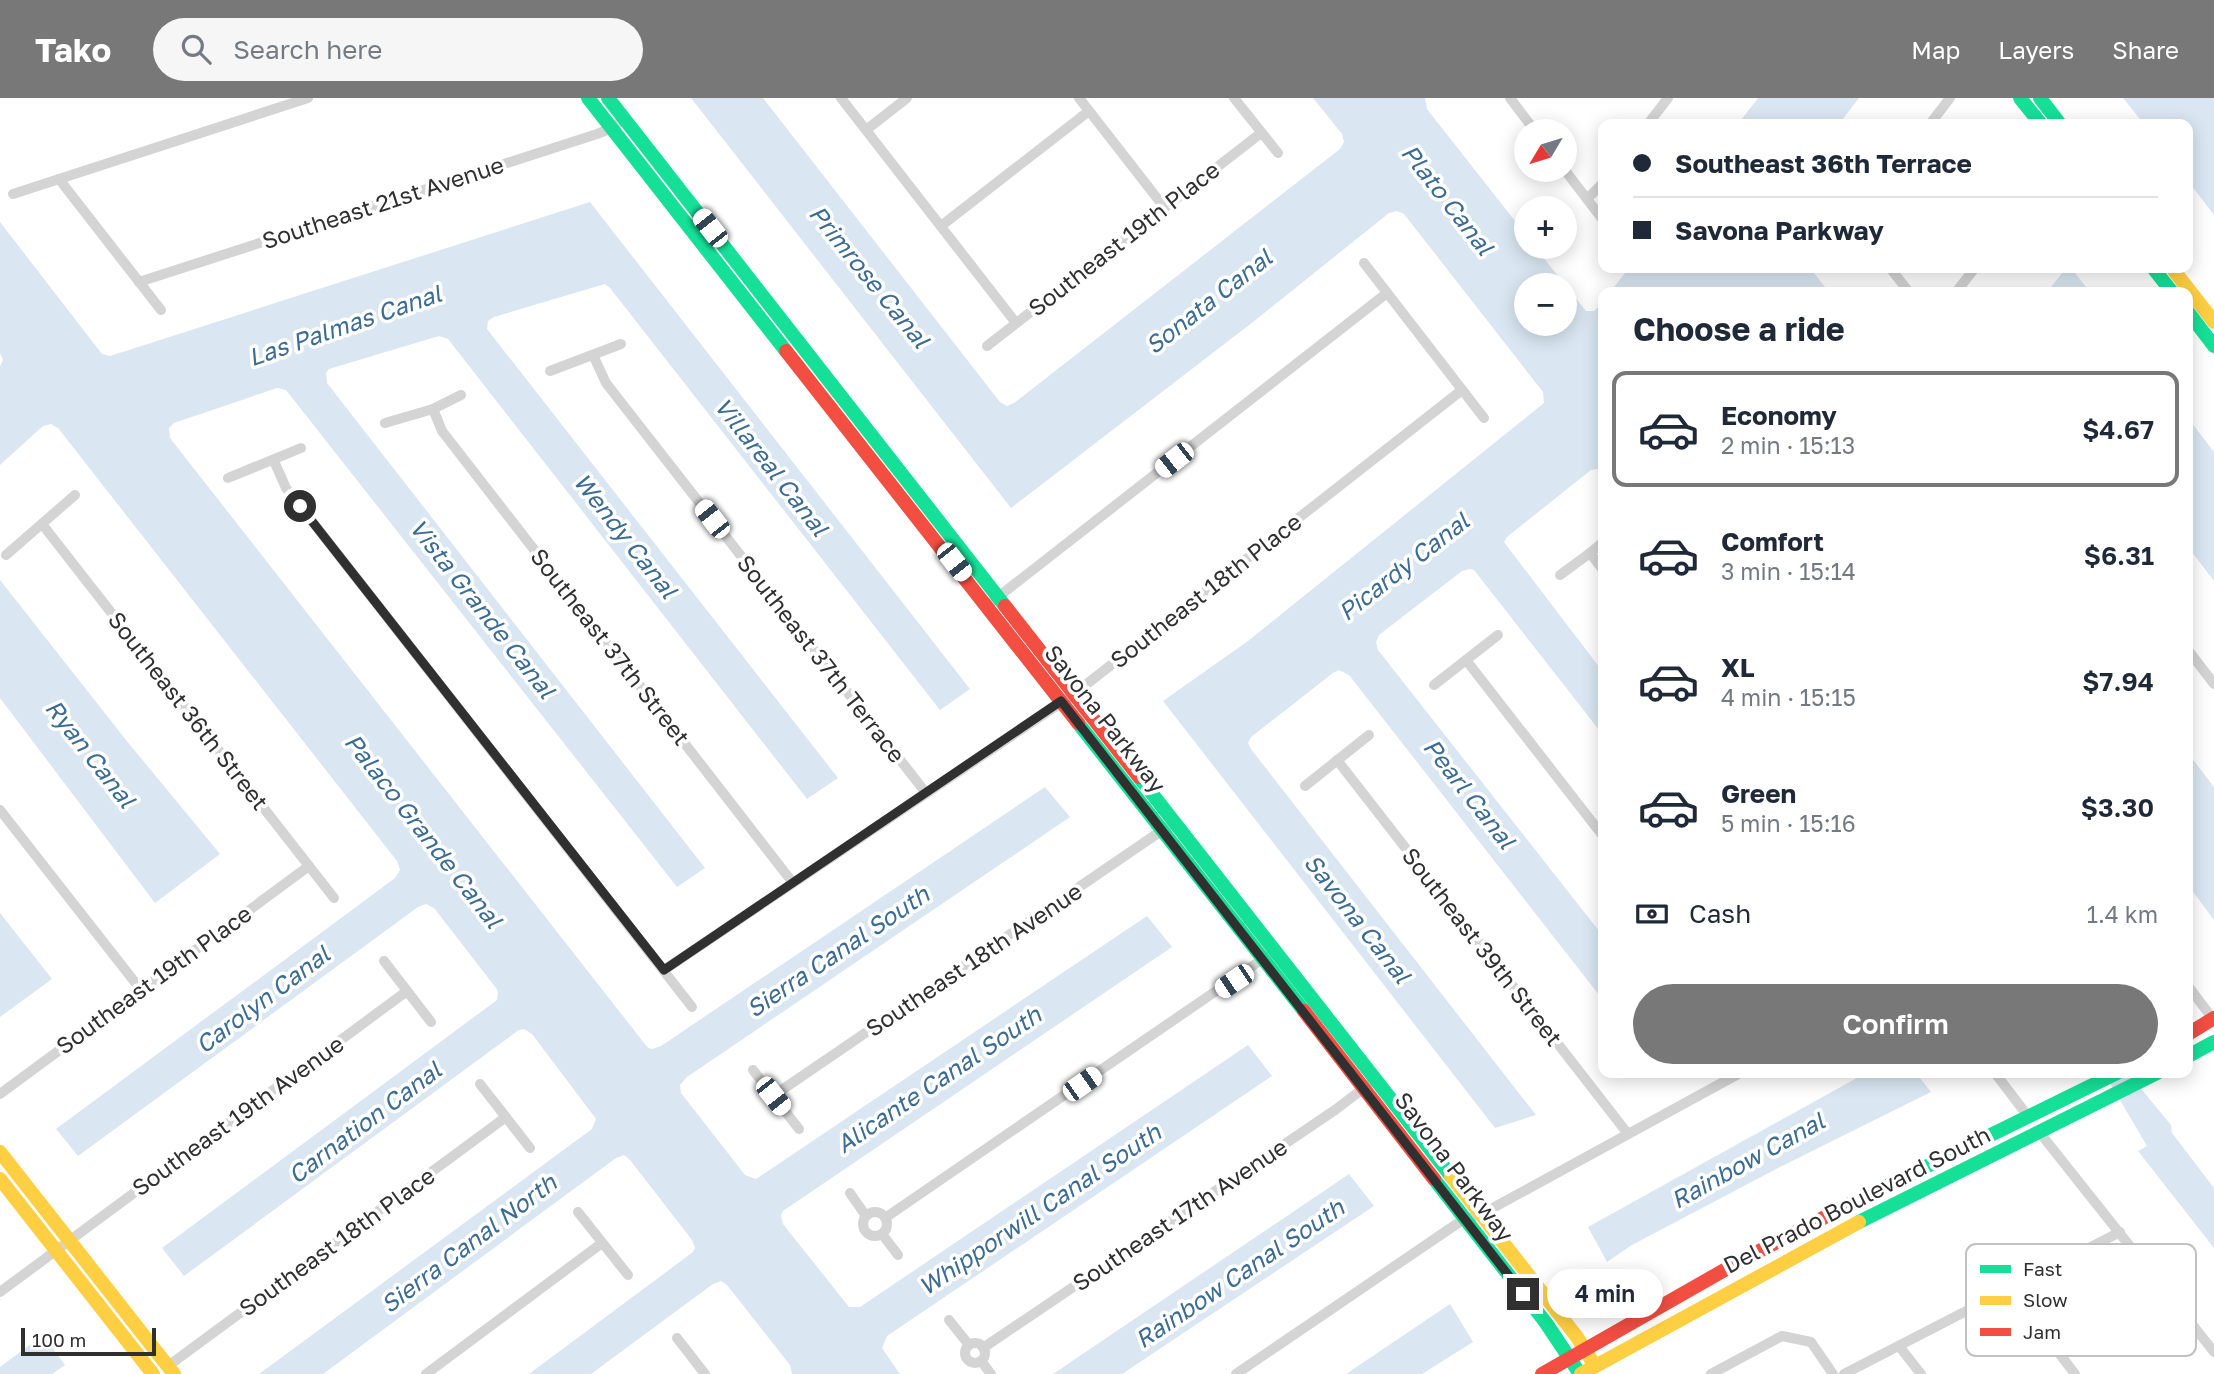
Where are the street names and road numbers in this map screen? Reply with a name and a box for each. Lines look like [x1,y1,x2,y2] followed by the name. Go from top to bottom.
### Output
[258,150,507,254] street label: Southeast 21st Avenue
[1022,155,1224,321] street label: Southeast 19th Place
[1104,507,1307,674] street label: Southeast 18th Place
[525,542,696,750] street label: Southeast 37th Street
[732,549,912,768] street label: Southeast 37th Terrace
[103,606,275,815] street label: Southeast 36th Street
[1039,639,1172,798] street label: Savona Parkway
[1397,842,1569,1051] street label: Southeast 39th Street
[860,876,1087,1042] street label: Southeast 18th Avenue
[50,899,257,1059] street label: Southeast 19th Place
[126,1029,349,1201] street label: Southeast 19th Avenue
[1389,1086,1520,1247] street label: Savona Parkway
[1718,1119,1995,1279] street label: Del Prado Boulevard South
[1067,1132,1292,1296] street label: Southeast 17th Avenue
[233,1161,440,1322] street label: Southeast 18th Place

